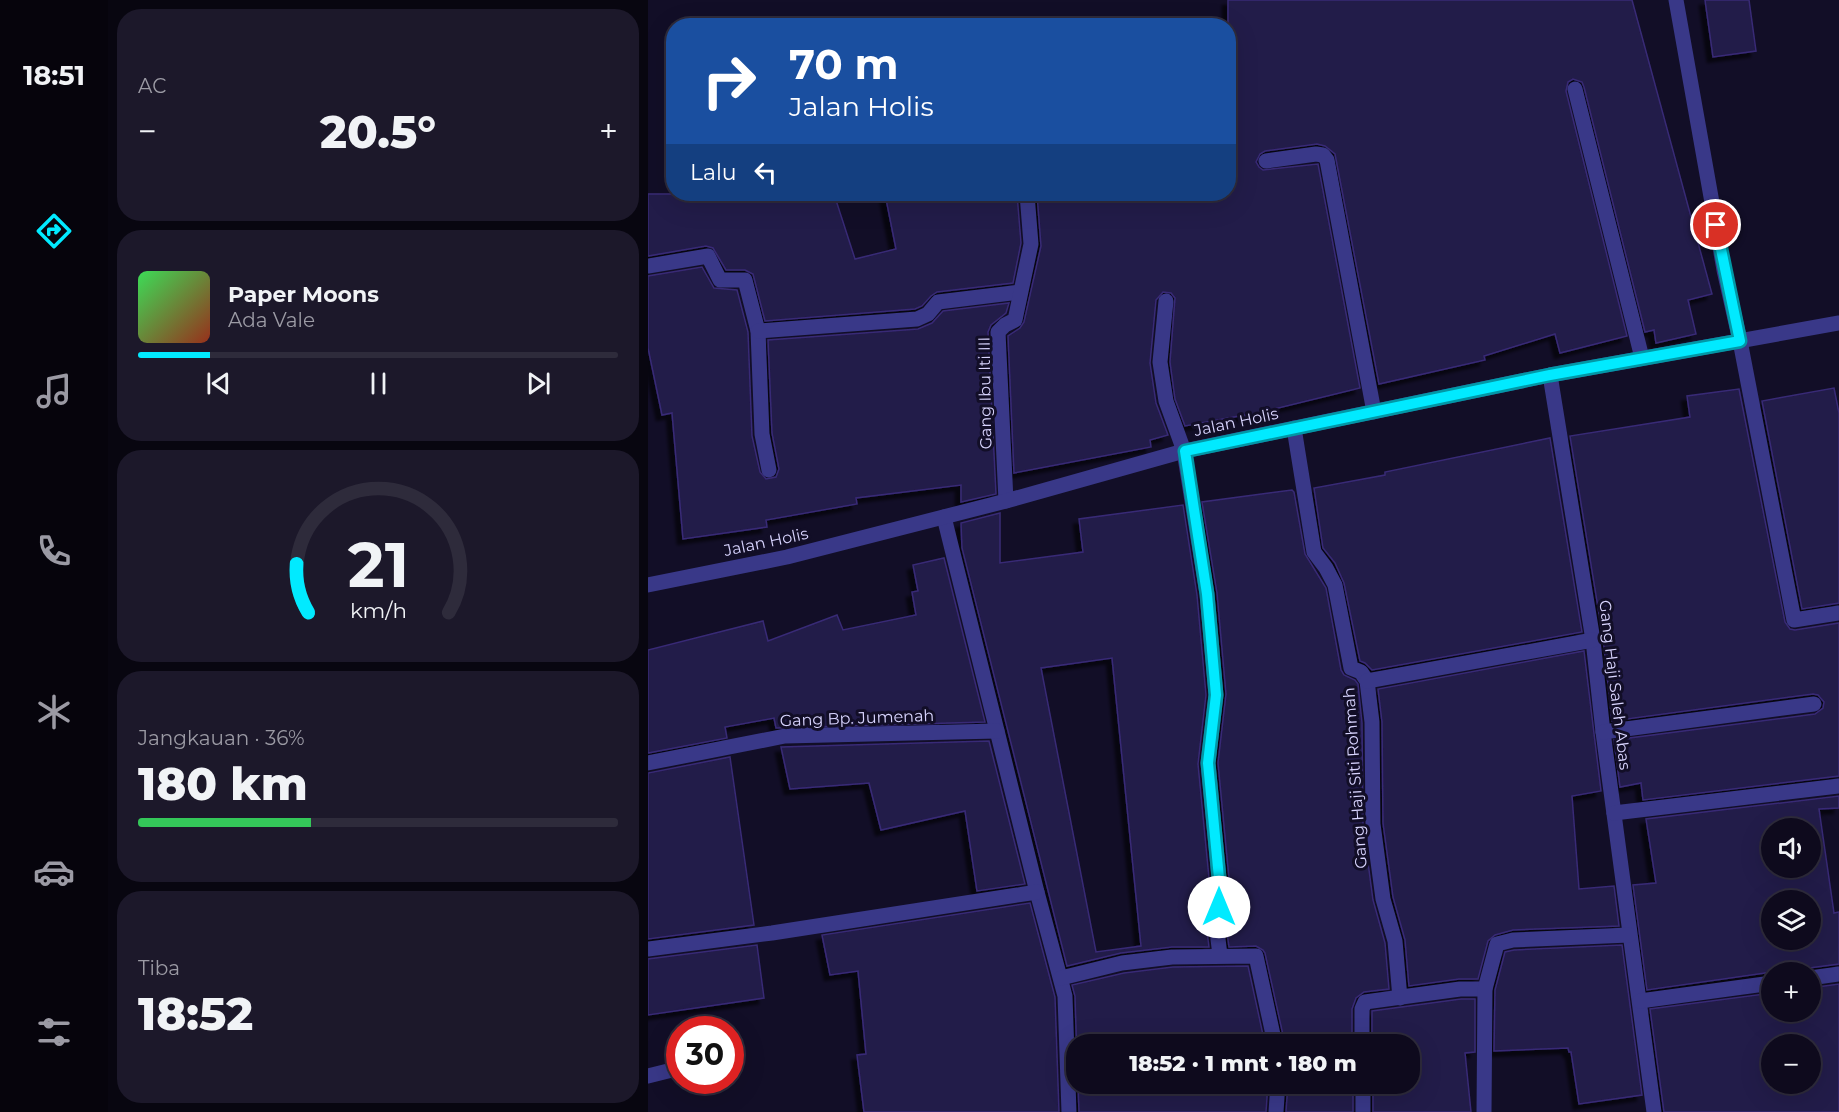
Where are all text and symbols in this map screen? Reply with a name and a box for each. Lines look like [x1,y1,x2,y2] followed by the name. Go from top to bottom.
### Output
[789,38,899,90] text: 70 m
[690,42,768,120] icon: right
[23,59,85,92] text: 18:51
[138,74,166,98] text: AC
[789,90,934,123] text: Jalan Holis
[320,104,436,159] text: 20.5°
[138,111,157,151] text: −
[599,111,618,151] text: +
[749,156,782,189] icon: left
[690,159,737,186] text: Lalu
[1690,199,1741,250] pin
[1699,208,1732,241] icon: arrive
[33,210,75,252] icon: directions
[228,281,379,308] text: Paper Moons
[228,308,315,332] text: Ada Vale
[975,336,995,450] street label: Gang Ibu Iti III
[202,367,235,400] icon: previous
[362,367,395,400] icon: pause
[522,367,555,400] icon: next
[33,370,75,412] icon: music
[1191,404,1280,440] street label: Jalan Holis
[721,524,810,560] street label: Jalan Holis
[347,527,409,603] text: 21
[33,530,75,572] icon: phone
[349,597,407,623] text: km/h
[1595,599,1635,771] street label: Gang Haji Saleh Abas
[1339,687,1371,869] street label: Gang Haji Siti Rohmah
[33,691,75,733] icon: climate
[779,706,935,730] street label: Gang Bp. Jumenah
[138,726,305,750] text: Jangkauan · 36%
[138,756,308,811] text: 180 km
[1761,818,1821,1094] map controls
[1761,818,1821,878] button: sound
[33,851,75,893] icon: car
[1187,875,1251,939] position arrow
[1761,890,1821,950] button: layers
[138,956,180,980] text: Tiba
[1761,962,1821,1022] button: +
[138,986,253,1041] text: 18:52
[33,1011,75,1053] icon: filters
[666,1016,744,1094] speed limit sign: 30
[1761,1034,1821,1094] button: −
[1129,1050,1357,1077] text: 18:52 · 1 mnt · 180 m

